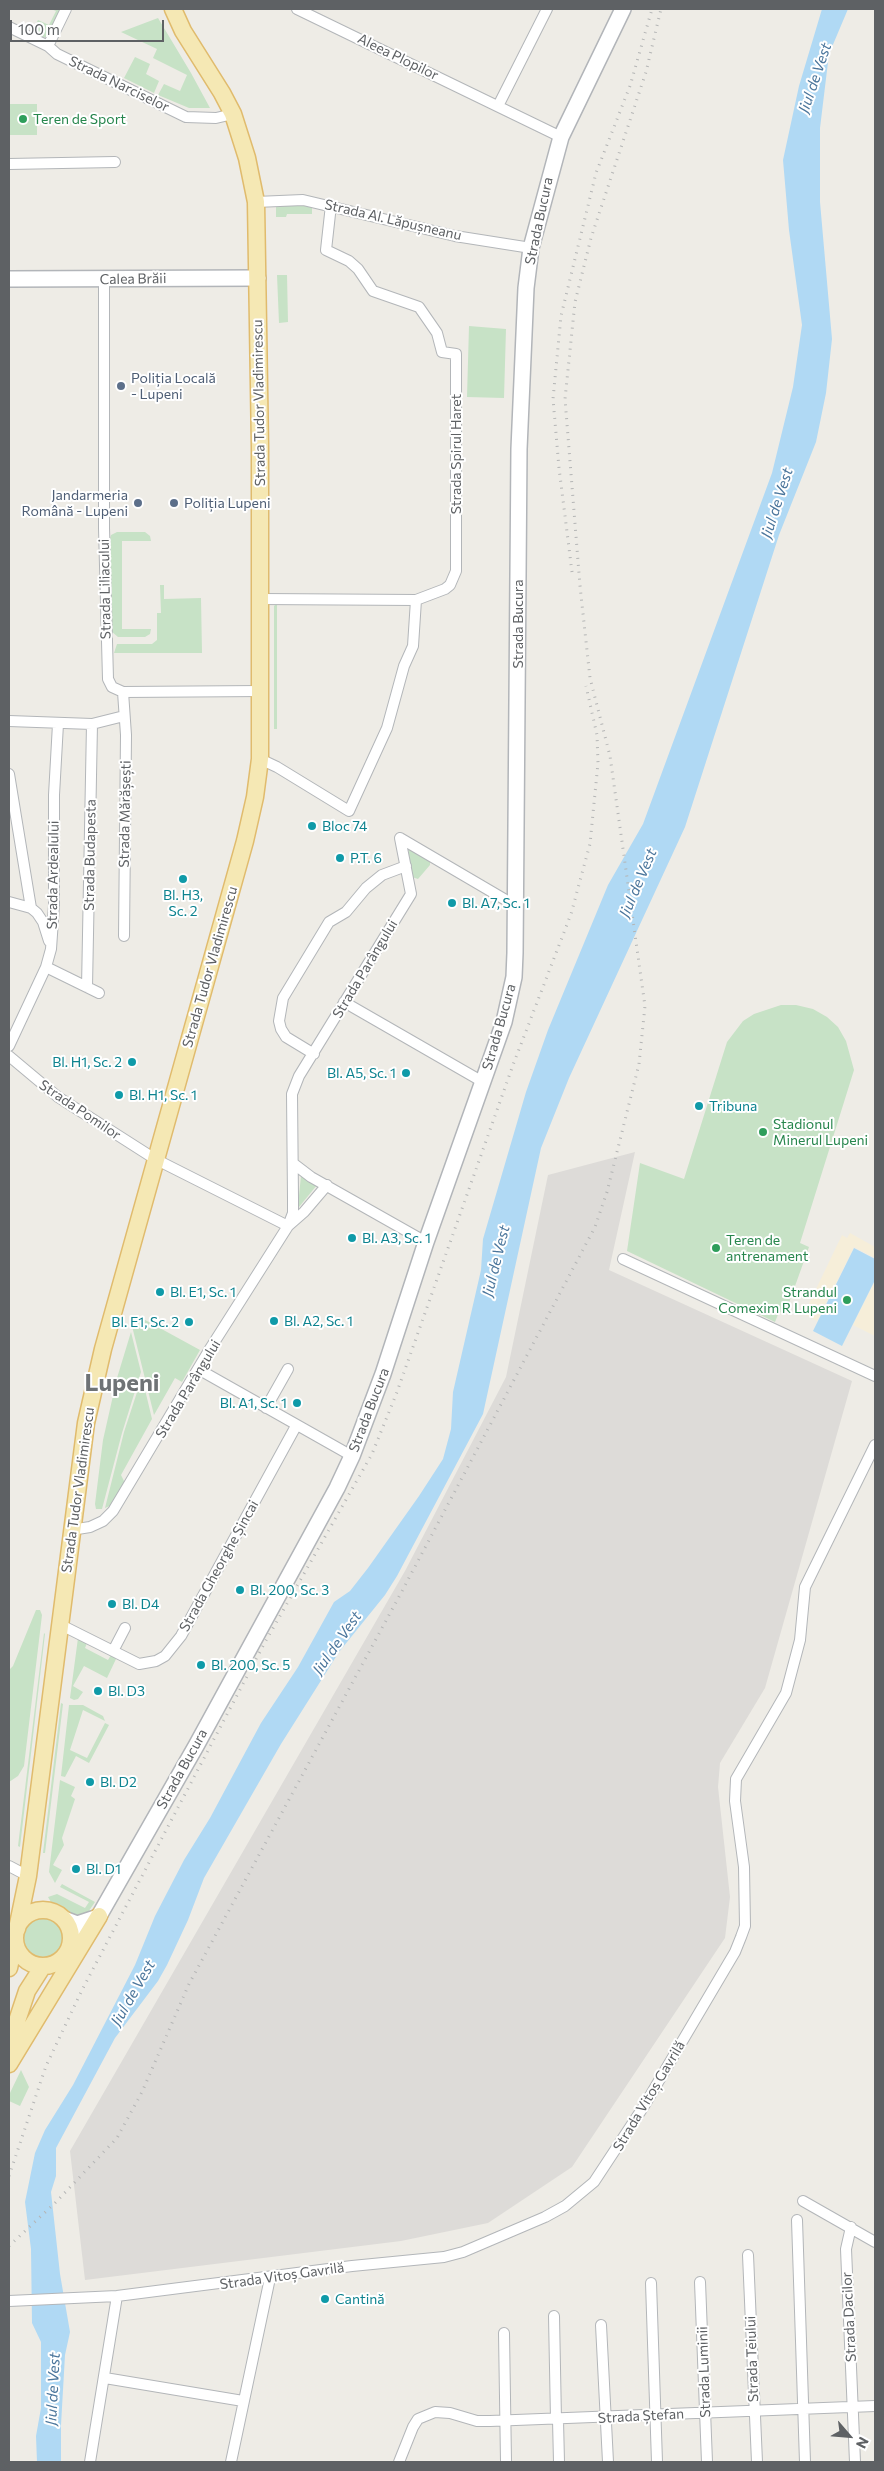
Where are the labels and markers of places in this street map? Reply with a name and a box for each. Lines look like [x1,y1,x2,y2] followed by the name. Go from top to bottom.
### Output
[33,111,126,127] place label: Teren de Sport
[17,113,29,125] marker: Teren de Sport
[131,370,216,402] place label: Poliția Locală - Lupeni
[115,380,127,392] marker: Poliția Locală - Lupeni
[22,487,128,520] place label: Jandarmeria Română - Lupeni
[184,495,271,511] place label: Poliția Lupeni
[132,497,144,509] marker: Jandarmeria Română - Lupeni
[168,497,180,509] marker: Poliția Lupeni
[322,818,368,834] place label: Bloc 74
[306,820,318,832] marker: Bloc 74
[350,850,382,866] place label: P.T. 6
[334,852,346,864] marker: P.T. 6
[177,873,189,885] marker: Bl. H3, Sc. 2
[163,887,203,920] place label: Bl. H3, Sc. 2
[462,895,530,911] place label: Bl. A7, Sc. 1
[446,897,458,909] marker: Bl. A7, Sc. 1
[52,1054,122,1070] place label: Bl. H1, Sc. 2
[126,1056,138,1068] marker: Bl. H1, Sc. 2
[327,1065,396,1081] place label: Bl. A5, Sc. 1
[400,1067,412,1079] marker: Bl. A5, Sc. 1
[129,1087,197,1103] place label: Bl. H1, Sc. 1
[113,1089,125,1101] marker: Bl. H1, Sc. 1
[709,1098,757,1114] place label: Tribuna
[693,1100,705,1112] marker: Tribuna
[773,1116,868,1148] place label: Stadionul Minerul Lupeni
[757,1126,769,1138] marker: Stadionul Minerul Lupeni
[362,1230,431,1246] place label: Bl. A3, Sc. 1
[346,1232,358,1244] marker: Bl. A3, Sc. 1
[726,1232,809,1264] place label: Teren de antrenament
[710,1242,722,1254] marker: Teren de antrenament
[170,1284,236,1300] place label: Bl. E1, Sc. 1
[718,1284,837,1316] place label: Strandul Comexim R Lupeni
[154,1286,166,1298] marker: Bl. E1, Sc. 1
[841,1294,853,1306] marker: Strandul Comexim R Lupeni
[284,1313,353,1329] place label: Bl. A2, Sc. 1
[111,1314,179,1330] place label: Bl. E1, Sc. 2
[268,1315,280,1327] marker: Bl. A2, Sc. 1
[183,1316,195,1328] marker: Bl. E1, Sc. 2
[220,1395,287,1411] place label: Bl. A1, Sc. 1
[291,1397,303,1409] marker: Bl. A1, Sc. 1
[250,1582,329,1598] place label: Bl. 200, Sc. 3
[234,1584,246,1596] marker: Bl. 200, Sc. 3
[122,1596,159,1612] place label: Bl. D4
[106,1598,118,1610] marker: Bl. D4
[211,1657,290,1673] place label: Bl. 200, Sc. 5
[195,1659,207,1671] marker: Bl. 200, Sc. 5
[108,1683,145,1699] place label: Bl. D3
[92,1685,104,1697] marker: Bl. D3
[100,1774,137,1790] place label: Bl. D2
[84,1776,96,1788] marker: Bl. D2
[86,1861,121,1877] place label: Bl. D1
[70,1863,82,1875] marker: Bl. D1
[335,2291,385,2307] place label: Cantină
[319,2293,331,2305] marker: Cantină

